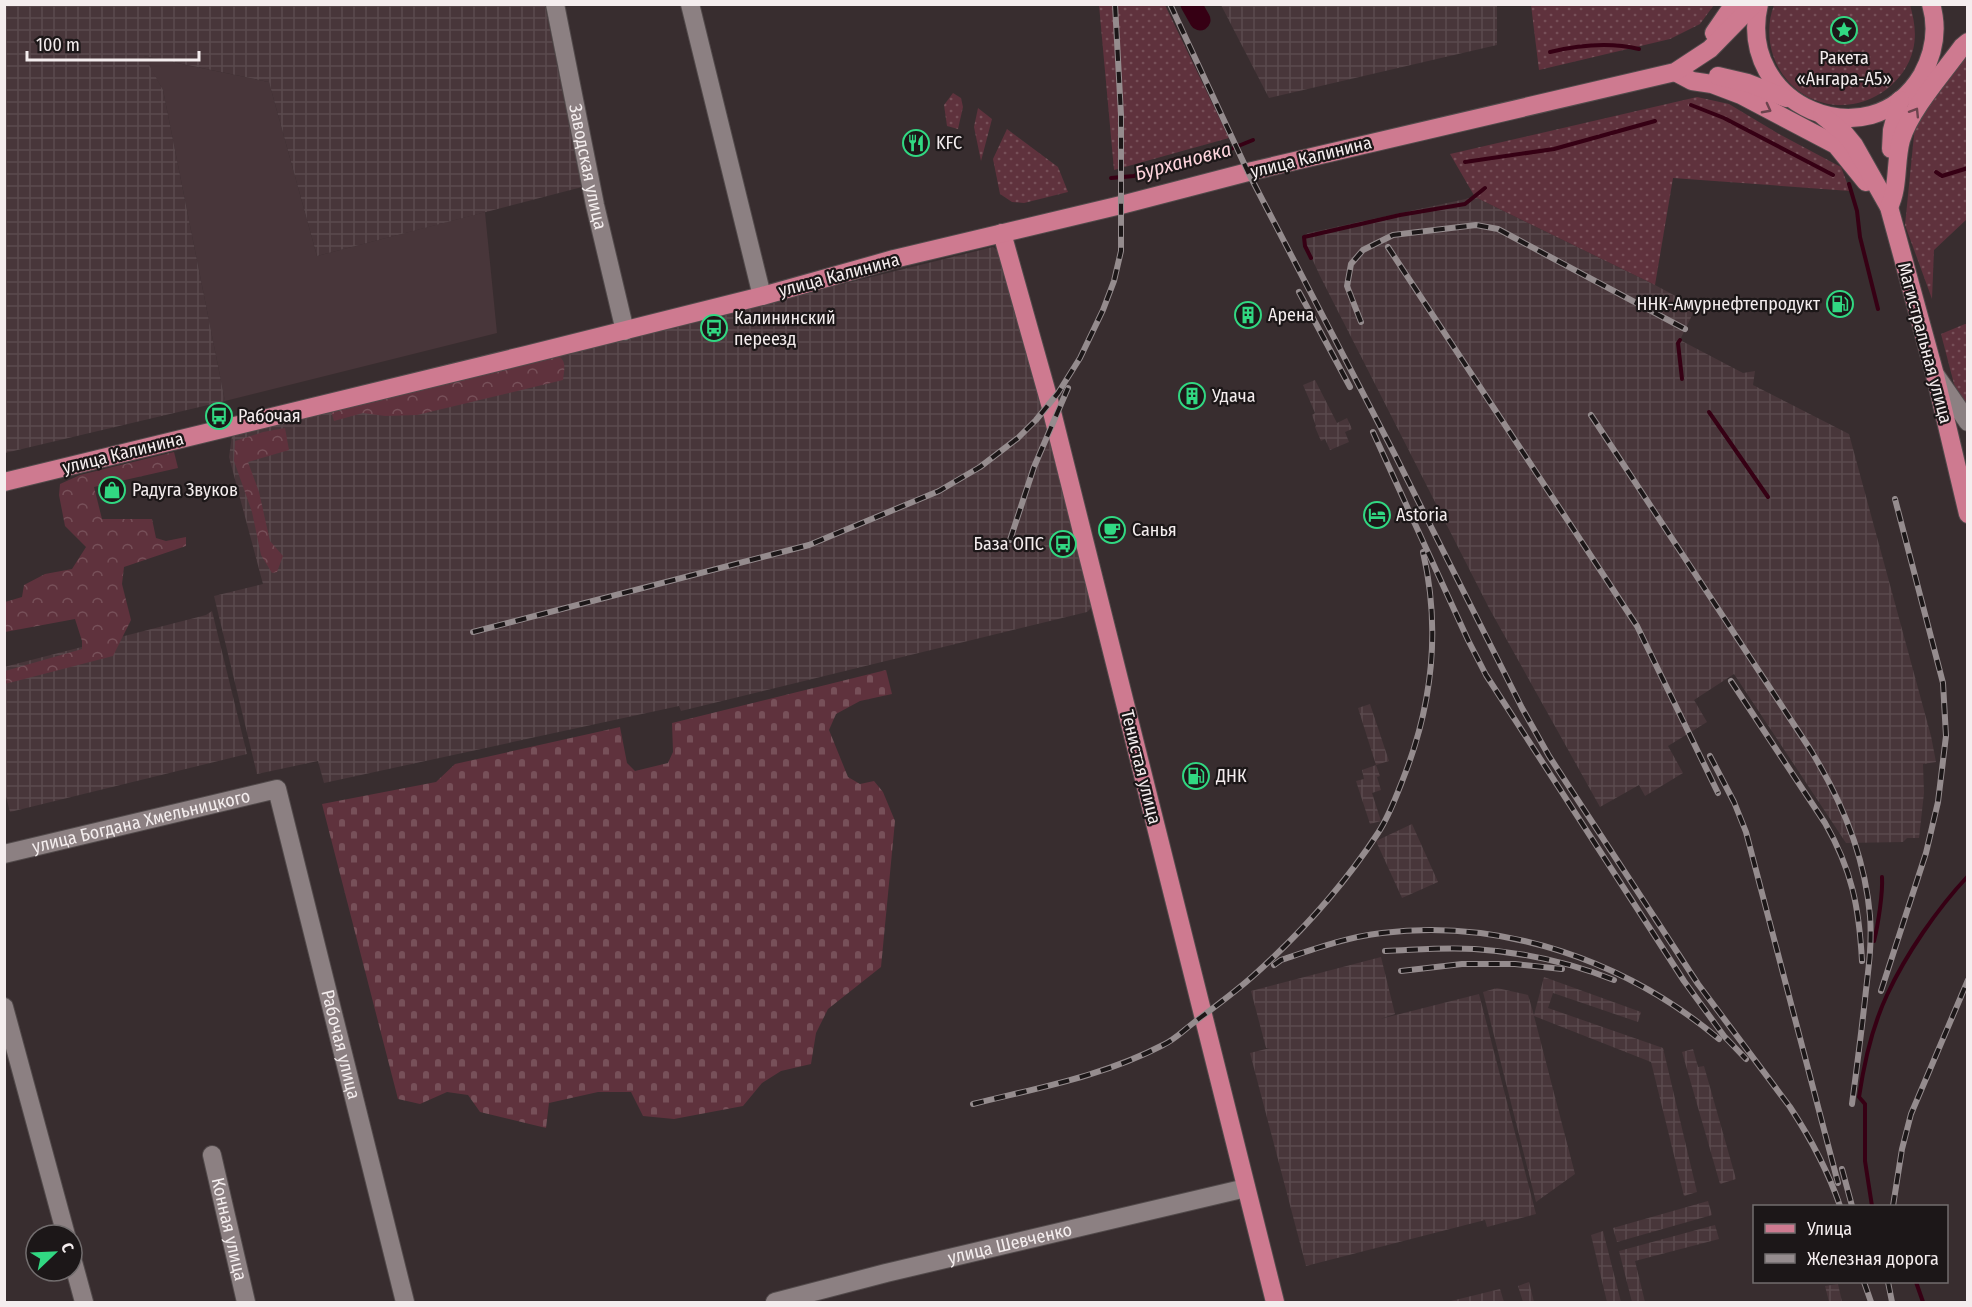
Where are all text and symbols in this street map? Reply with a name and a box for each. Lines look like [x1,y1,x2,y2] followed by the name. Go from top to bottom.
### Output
[1829,15,1859,45] place icon: Ракета «Ангара-А5»
[27,24,200,62] scale bar
[36,34,80,56] text: 100 m
[1796,47,1892,90] place label: Ракета «Ангара-А5»
[1761,101,1772,113] one-way arrow
[564,102,612,232] street label: Заводская улица
[1908,108,1920,118] one-way arrow
[901,128,931,158] restaurant icon: KFC
[1248,131,1374,183] street label: улица Калинина
[936,132,962,154] place label: KFC
[1132,137,1234,185] water label: Бурхановка
[776,248,902,302] street label: улица Калинина
[1893,260,1957,426] street label: Магистральная улица
[1825,289,1855,319] fuel station icon: ННК-Амурнефтепродукт
[1636,293,1821,315] place label: ННК-Амурнефтепродукт
[1233,300,1263,330] building icon: Арена
[1268,304,1315,326] place label: Арена
[734,307,836,350] place label: Калининский переезд
[699,313,729,343] bus stop icon: Калининский переезд
[1177,381,1207,411] building icon: Удача
[1211,385,1256,407] place label: Удача
[204,401,234,431] bus stop icon: Рабочая
[238,405,301,427] place label: Рабочая
[60,427,186,479] street label: улица Калинина
[97,475,127,505] shop icon: Радуга Звуков
[132,479,238,501] place label: Радуга Звуков
[1362,500,1392,530] hotel icon: Astoria
[1396,504,1448,526] place label: Astoria
[1097,515,1127,545] cafe icon: Санья
[1132,519,1177,541] place label: Санья
[1048,529,1078,559] bus stop icon: База ОПС
[974,533,1044,555] place label: База ОПС
[1116,708,1166,827] street label: Тенистая улица
[1181,761,1211,791] fuel station icon: ДНК
[1215,765,1247,787] place label: ДНК
[30,785,252,858] street label: улица Богдана Хмельницкого
[317,987,365,1102] street label: Рабочая улица
[207,1175,252,1283] street label: Конная улица
[1753,1205,1948,1283] legend
[946,1218,1074,1269] street label: улица Шевченко
[1806,1218,1852,1240] text: Улица
[24,1223,84,1283] north arrow
[57,1240,78,1255] text: С
[1807,1248,1939,1270] text: Железная дорога

